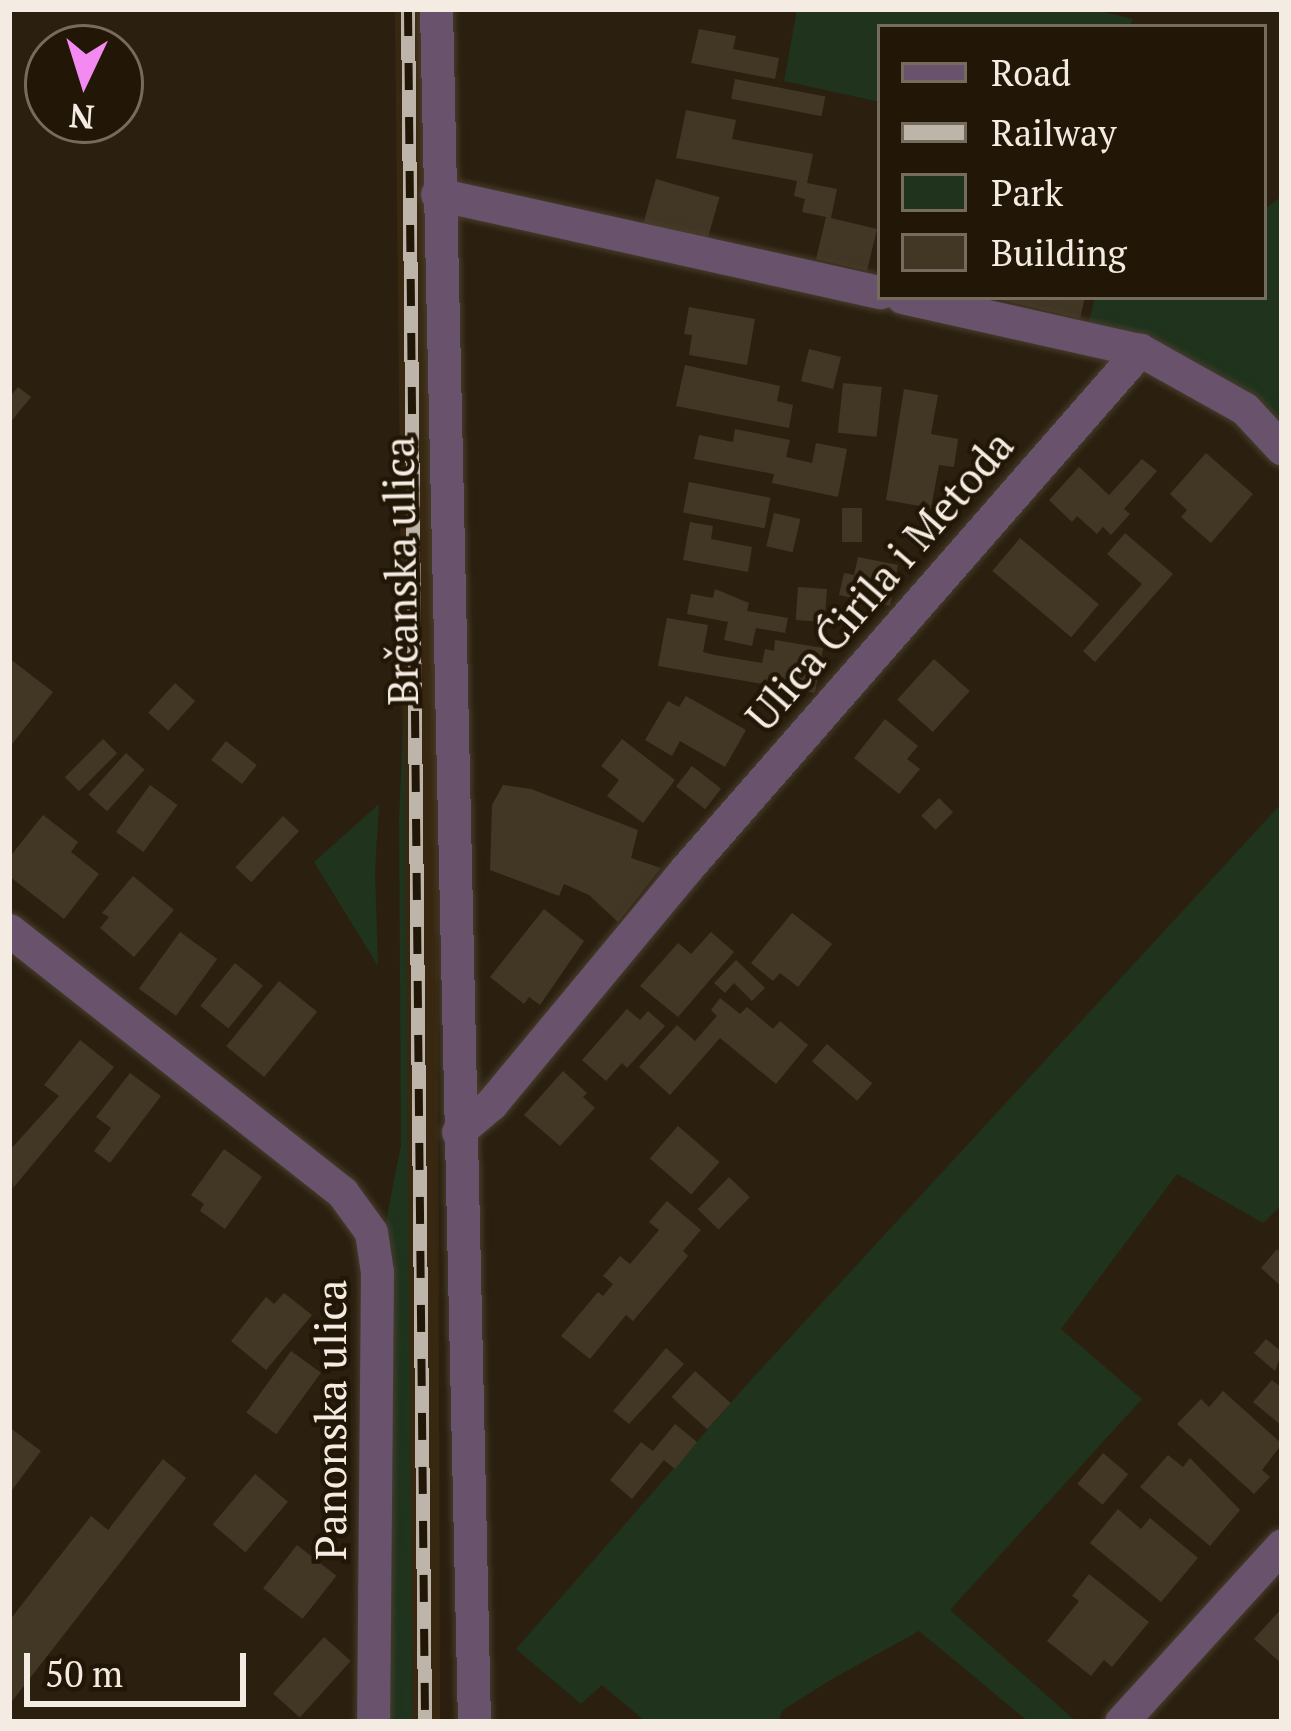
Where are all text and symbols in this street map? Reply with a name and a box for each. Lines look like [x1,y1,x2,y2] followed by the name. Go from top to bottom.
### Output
[24,24,144,144] north arrow
[877,24,1267,300] legend
[991,49,1071,96] text: Road
[68,95,96,140] text: N
[991,109,1116,156] text: Railway
[991,169,1063,216] text: Park
[991,229,1127,276] text: Building
[735,420,1023,740] street label: Ulica Ćirila i Metoda
[372,436,428,706] street label: Brčanska ulica
[305,1280,355,1560] street label: Panonska ulica
[30,1629,252,1703] scale bar
[45,1650,123,1697] text: 50 m

